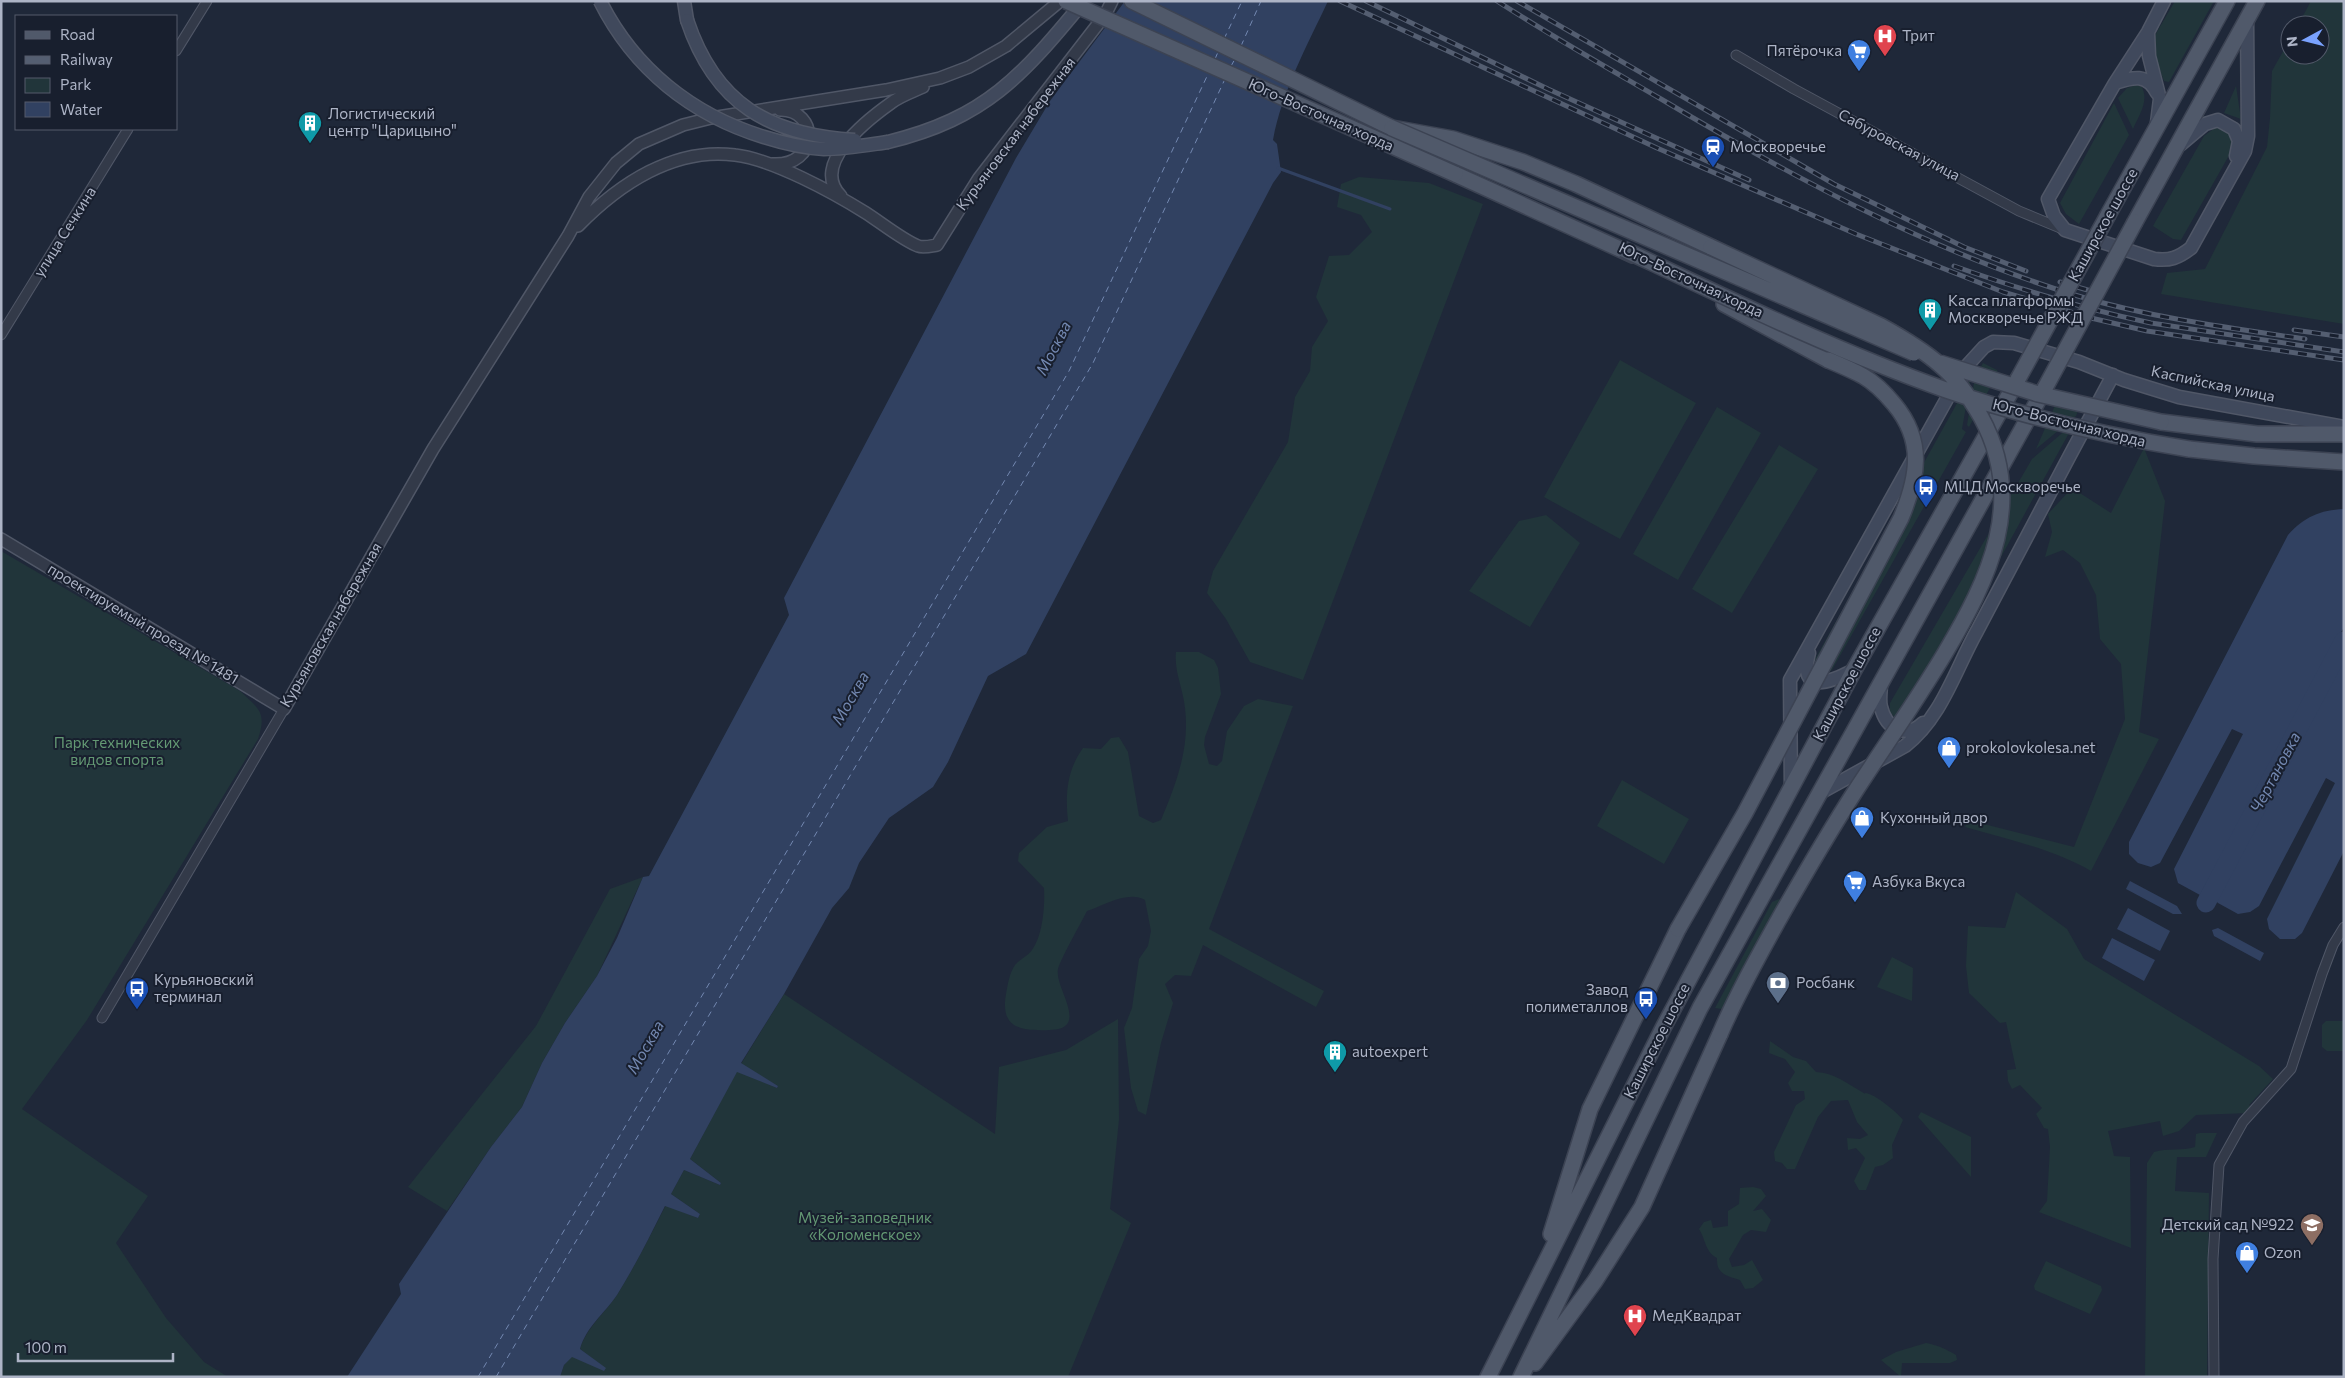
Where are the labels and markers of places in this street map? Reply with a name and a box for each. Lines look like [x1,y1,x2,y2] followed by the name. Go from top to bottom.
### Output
[1872,23,1898,57] hospital icon: Трит
[1902,26,1935,44] place label: Трит
[1846,38,1872,72] supermarket icon: Пятёрочка
[1767,41,1842,59] place label: Пятёрочка
[328,104,457,139] place label: Логистический центр "Царицыно"
[297,110,323,144] building icon: Логистический центр "Царицыно"
[1700,134,1726,168] station icon: Москворечье
[1730,137,1826,155] place label: Москворечье
[1948,291,2083,326] place label: Касса платформы Москворечье РЖД
[1917,297,1943,331] building icon: Касса платформы Москворечье РЖД
[1913,474,1939,508] bus stop icon: МЦД Москворечье
[1944,477,2081,495] place label: МЦД Москворечье
[1936,735,1962,769] shop icon: prokolovkolesa.net
[1966,738,2096,756] place label: prokolovkolesa.net
[1849,805,1875,839] shop icon: Кухонный двор
[1880,808,1988,826] place label: Кухонный двор
[1842,869,1868,903] supermarket icon: Азбука Вкуса
[1872,872,1965,890] place label: Азбука Вкуса
[154,970,254,1005] place label: Курьяновский терминал
[1765,970,1791,1004] bank icon: Росбанк
[1796,973,1855,991] place label: Росбанк
[124,976,150,1010] bus stop icon: Курьяновский терминал
[1526,980,1628,1015] place label: Завод полиметаллов
[1633,986,1659,1020] bus stop icon: Завод полиметаллов
[1322,1039,1348,1073] building icon: autoexpert
[1352,1042,1428,1060] place label: autoexpert
[2299,1212,2325,1246] school or university icon: Детский сад №922
[2162,1215,2294,1233] place label: Детский сад №922
[2234,1240,2260,1274] shop icon: Ozon
[2264,1243,2301,1261] place label: Ozon
[1622,1303,1648,1337] hospital icon: МедКвадрат
[1652,1306,1741,1324] place label: МедКвадрат

